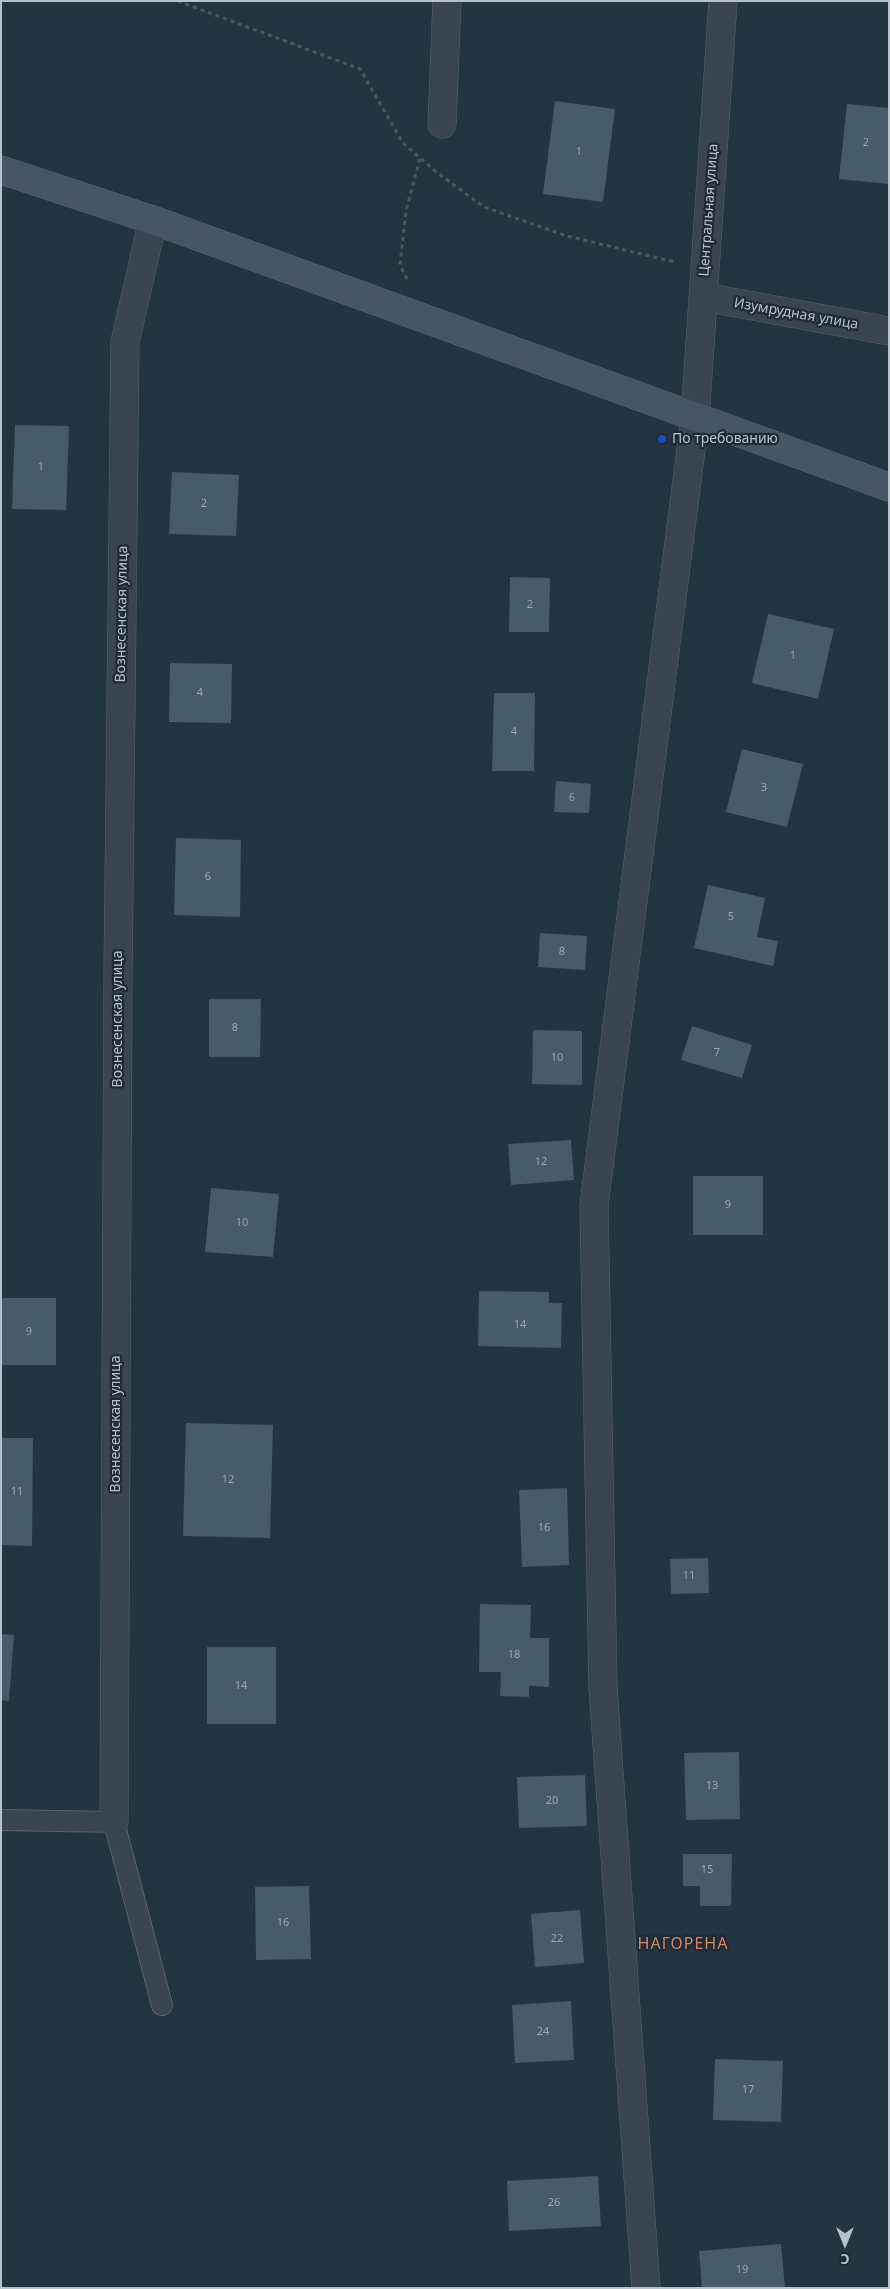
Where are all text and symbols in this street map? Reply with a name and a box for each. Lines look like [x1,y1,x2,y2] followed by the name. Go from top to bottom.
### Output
[863,136,869,150] house number: 2
[696,143,722,277] street label: Центральная улица
[576,145,582,159] house number: 1
[733,295,859,333] street label: Изумрудная улица
[672,431,778,447] place label: По требованию
[656,433,668,445] marker: По требованию
[38,460,44,474] house number: 1
[201,497,207,511] house number: 2
[112,545,132,683] street label: Вознесенская улица
[527,598,533,612] house number: 2
[790,649,796,663] house number: 1
[197,686,203,700] house number: 4
[511,725,517,739] house number: 4
[761,781,767,795] house number: 3
[569,791,575,805] house number: 6
[205,870,211,884] house number: 6
[728,910,734,924] house number: 5
[559,945,565,959] house number: 8
[110,951,126,1087] street label: Вознесенская улица
[232,1021,238,1035] house number: 8
[714,1046,720,1060] house number: 7
[551,1051,563,1065] house number: 10
[535,1155,547,1169] house number: 12
[725,1198,731,1212] house number: 9
[236,1216,248,1230] house number: 10
[514,1318,526,1332] house number: 14
[26,1325,32,1339] house number: 9
[108,1356,124,1492] street label: Вознесенская улица
[222,1473,234,1487] house number: 12
[11,1485,23,1499] house number: 11
[538,1521,550,1535] house number: 16
[683,1569,695,1583] house number: 11
[508,1648,520,1662] house number: 18
[235,1679,247,1693] house number: 14
[706,1779,718,1793] house number: 13
[546,1794,558,1808] house number: 20
[701,1863,713,1877] house number: 15
[277,1916,289,1930] house number: 16
[551,1932,563,1946] house number: 22
[637,1934,729,1954] district label: НАГОРЕНА
[537,2025,549,2039] house number: 24
[742,2083,754,2097] house number: 17
[548,2196,560,2210] house number: 26
[820,2219,870,2269] north arrow
[840,2250,850,2269] text: С
[736,2263,748,2277] house number: 19

